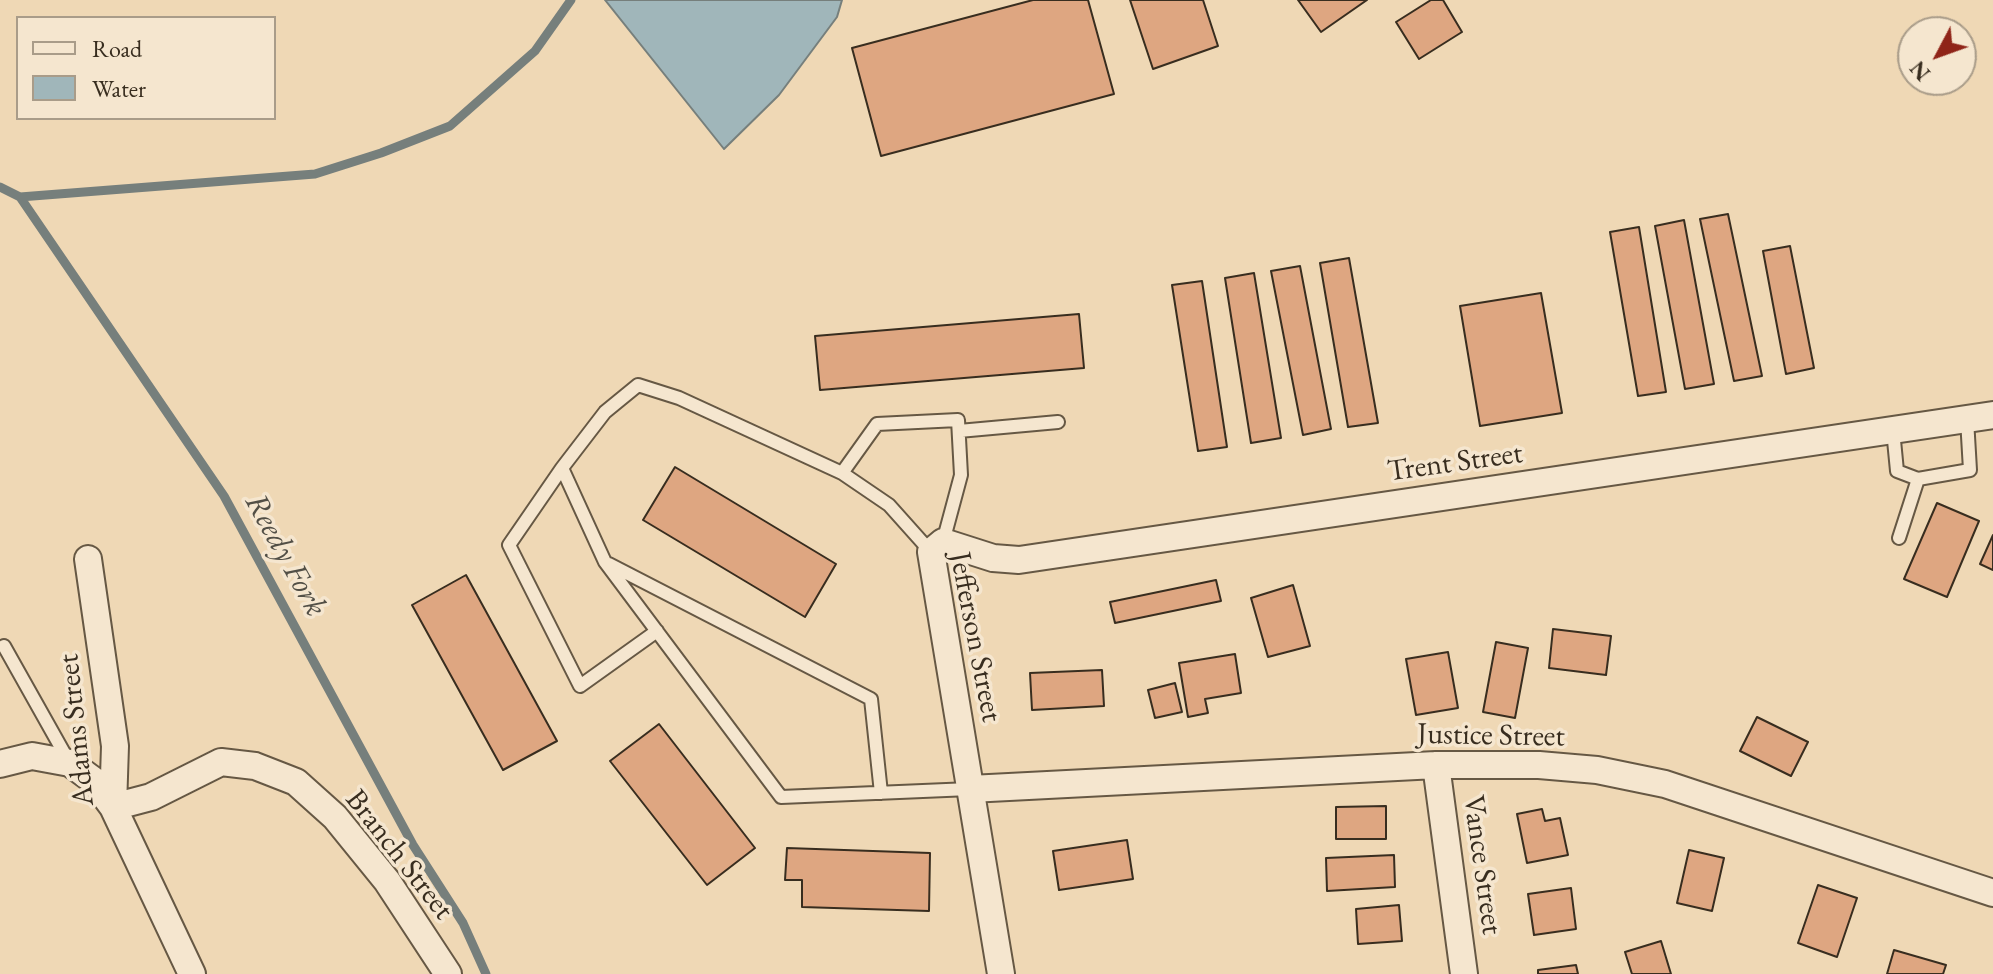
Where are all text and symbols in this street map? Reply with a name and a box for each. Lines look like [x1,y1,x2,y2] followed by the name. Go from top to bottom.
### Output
[16,16,276,120] legend
[1897,16,1977,96] north arrow
[92,33,142,64] text: Road
[1903,55,1937,87] text: N
[92,73,146,104] text: Water
[1385,436,1525,490] street label: Trent Street
[236,487,334,623] water label: Reedy Fork
[941,549,1009,725] street label: Jefferson Street
[51,652,103,808] street label: Adams Street
[1417,717,1565,755] street label: Justice Street
[337,783,461,927] street label: Branch Street
[1454,793,1510,937] street label: Vance Street

